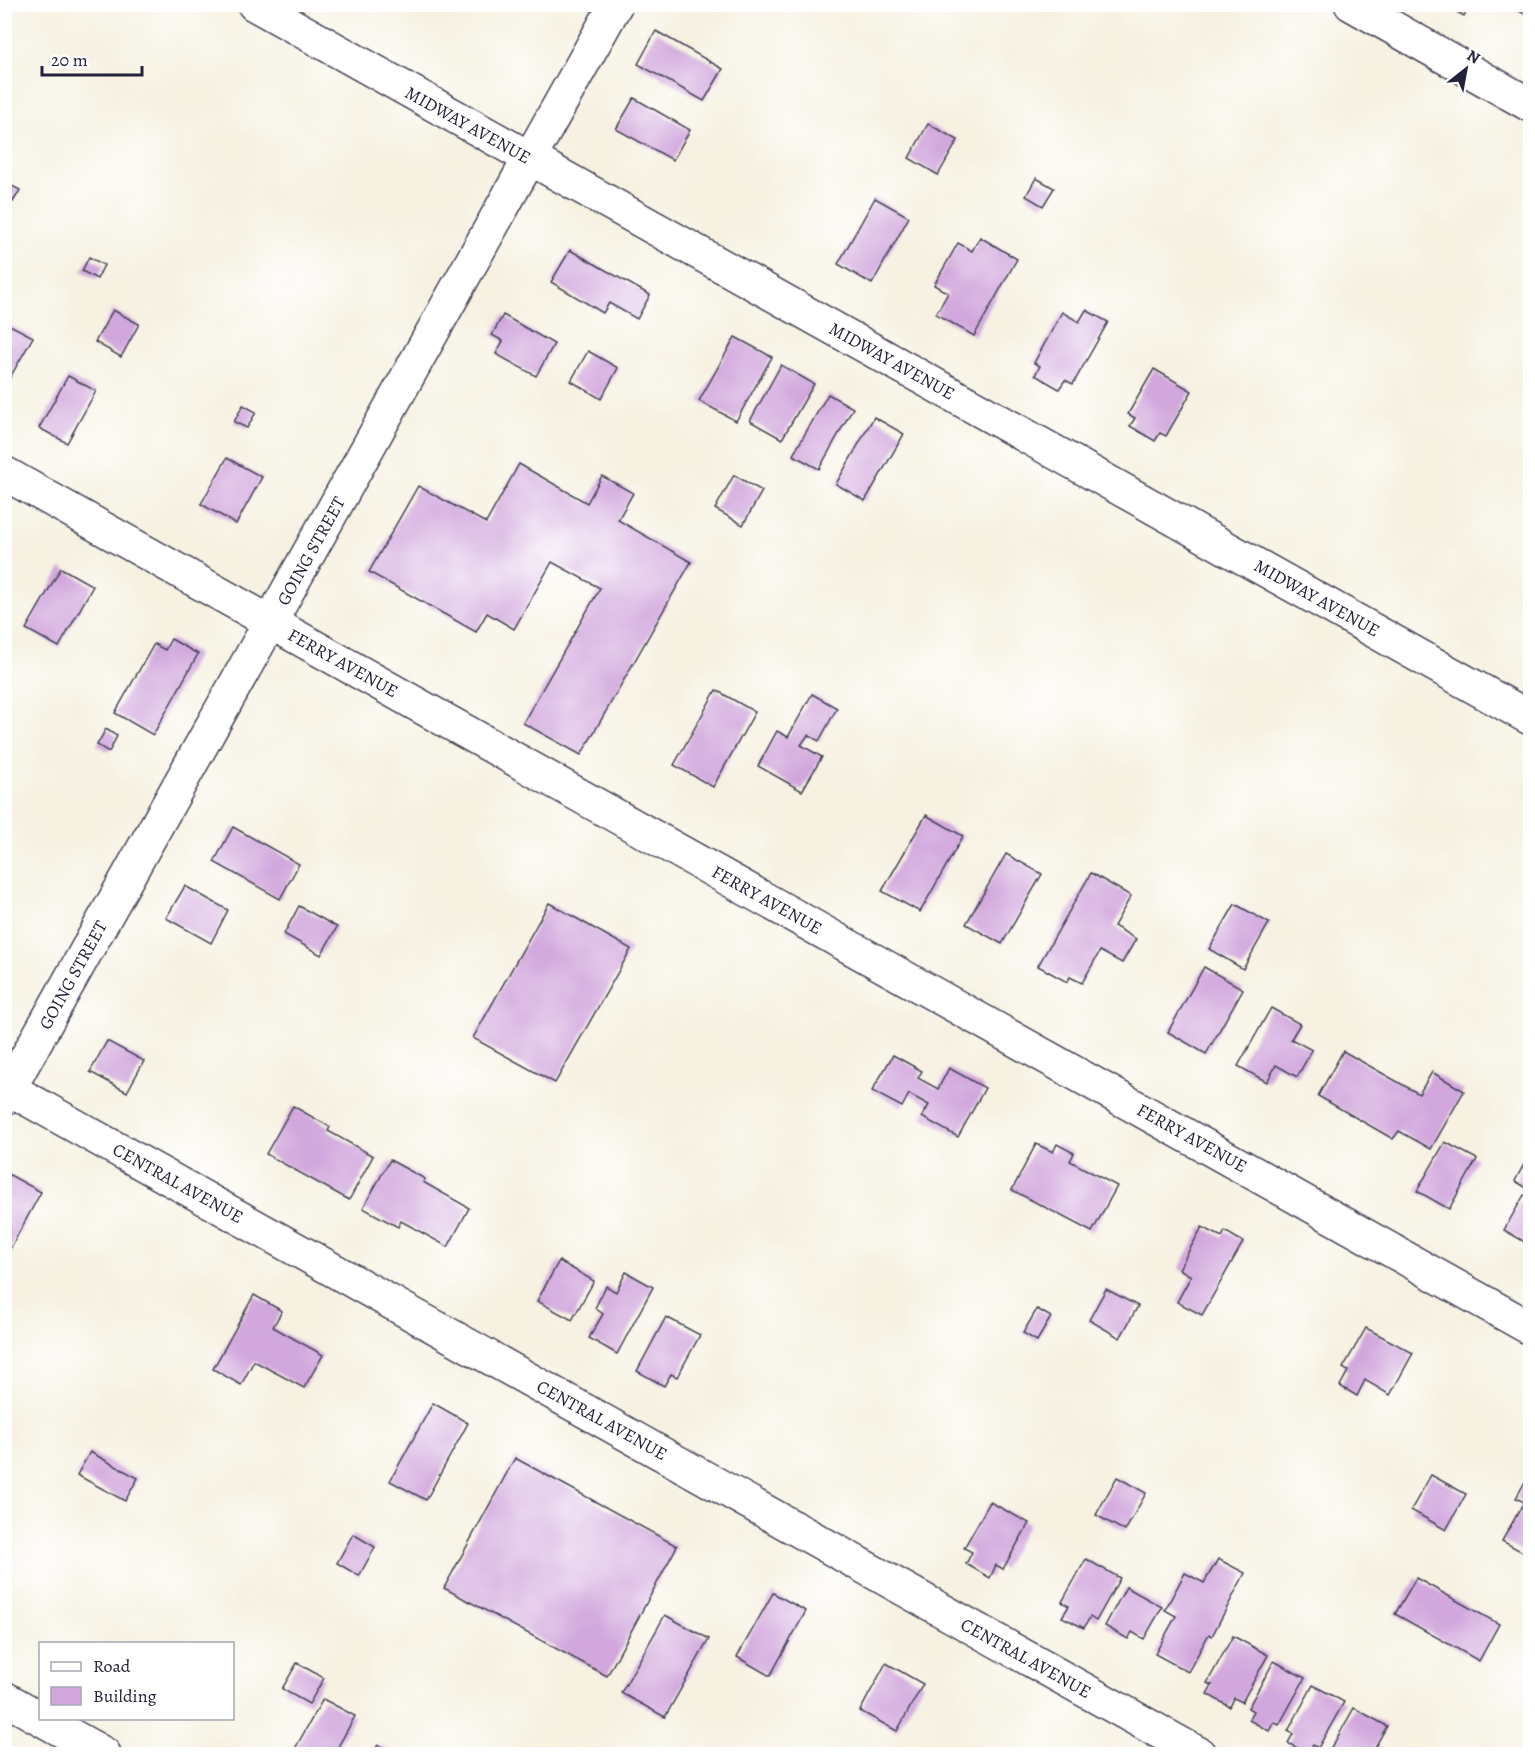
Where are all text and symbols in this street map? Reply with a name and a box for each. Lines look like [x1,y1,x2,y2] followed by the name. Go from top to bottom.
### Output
[42,39,142,77] scale bar
[1436,39,1496,99] north arrow
[1463,45,1484,70] text: N
[51,48,88,72] text: 20 m
[401,81,535,169] street label: MIDWAY AVENUE
[825,317,959,405] street label: MIDWAY AVENUE
[271,492,351,610] street label: GOING STREET
[1250,554,1384,642] street label: MIDWAY AVENUE
[284,623,402,703] street label: FERRY AVENUE
[708,860,826,940] street label: FERRY AVENUE
[33,916,113,1034] street label: GOING STREET
[1133,1098,1251,1178] street label: FERRY AVENUE
[108,1137,248,1229] street label: CENTRAL AVENUE
[532,1374,672,1466] street label: CENTRAL AVENUE
[956,1612,1096,1704] street label: CENTRAL AVENUE
[39,1642,234,1720] legend
[93,1654,131,1678] text: Road
[93,1684,157,1708] text: Building

